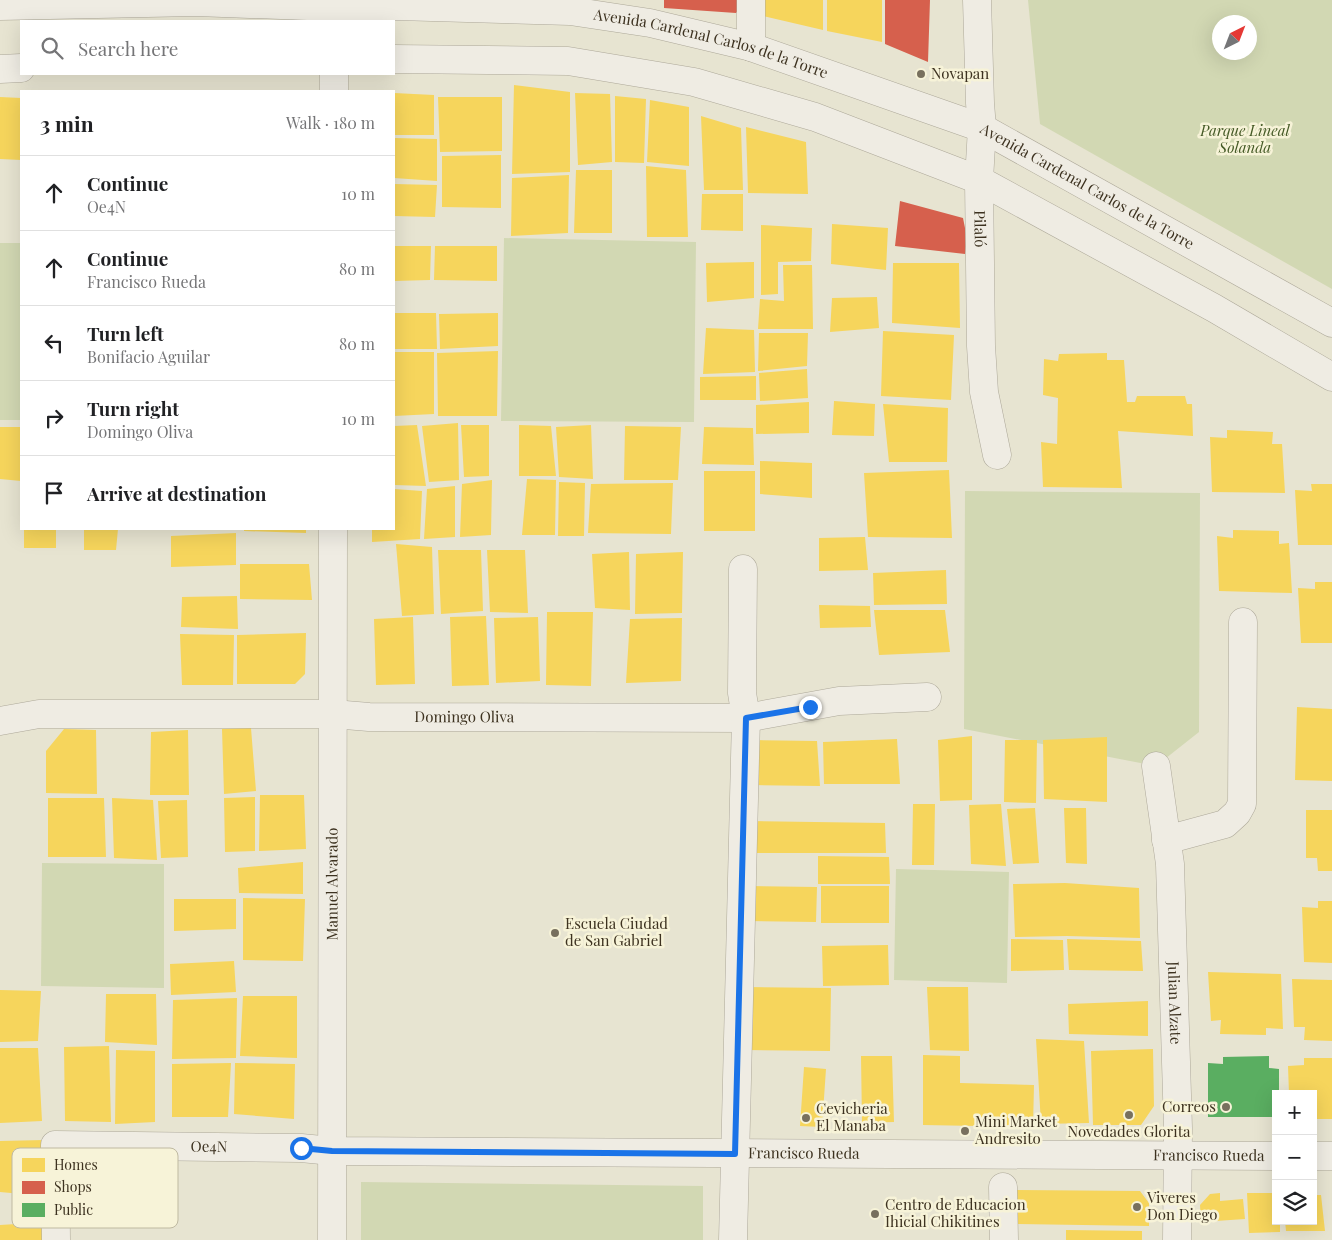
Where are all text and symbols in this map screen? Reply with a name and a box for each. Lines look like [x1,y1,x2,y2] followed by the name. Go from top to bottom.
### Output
[591,4,831,82] street label: Avenida Cardenal Carlos de la Torre
[1212,15,1257,60] north arrow
[20,20,395,75] search box
[38,34,66,62] icon: search
[78,35,178,61] text: Search here
[931,63,989,83] place label: Novapan
[915,68,927,80] marker: Novapan
[40,109,94,137] text: 3 min
[286,112,375,133] text: Walk · 180 m
[976,118,1198,253] street label: Avenida Cardenal Carlos de la Torre
[1199,120,1291,157] park label: Parque Lineal Solanda
[87,170,168,196] text: Continue
[40,179,68,207] icon: ahead
[341,183,375,204] text: 10 m
[87,196,126,217] text: Oe4N
[970,210,991,248] street label: Pilaló
[87,245,168,271] text: Continue
[40,254,68,282] icon: ahead
[339,258,375,279] text: 80 m
[87,271,206,292] text: Francisco Rueda
[87,320,164,346] text: Turn left
[40,329,68,357] icon: left
[339,333,375,354] text: 80 m
[87,346,210,367] text: Bonifacio Aguilar
[87,395,179,421] text: Turn right
[40,404,68,432] icon: right
[341,408,375,429] text: 10 m
[87,421,193,442] text: Domingo Oliva
[40,479,68,507] icon: arrive
[87,480,267,506] text: Arrive at destination
[799,696,822,719] route end
[414,706,515,726] street label: Domingo Oliva
[321,828,342,940] street label: Manuel Alvarado
[565,913,668,950] place label: Escuela Ciudad de San Gabriel
[549,927,561,939] marker: Escuela Ciudad de San Gabriel
[1164,960,1186,1045] street label: Julian Alzate
[1272,1090,1317,1225] map controls
[1272,1090,1317,1135] button: +
[1162,1096,1216,1116] place label: Correos
[816,1098,888,1135] place label: Cevicheria El Manaba
[1220,1101,1232,1113] marker: Correos
[1123,1109,1135,1121] marker: Novedades Glorita
[974,1111,1058,1148] place label: Mini Market Andresito
[800,1112,812,1124] marker: Cevicheria El Manaba
[1068,1121,1191,1141] place label: Novedades Glorita
[959,1125,971,1137] marker: Mini Market Andresito
[1272,1135,1317,1180] button: −
[191,1136,228,1156] street label: Oe4N
[290,1137,313,1160] route start
[748,1142,860,1163] street label: Francisco Rueda
[1153,1144,1265,1165] street label: Francisco Rueda
[12,1148,178,1228] legend
[54,1155,98,1174] text: Homes
[54,1177,92,1196] text: Shops
[1272,1180,1317,1225] button: layers
[1146,1187,1218,1224] place label: Viveres Don Diego
[885,1194,1026,1231] place label: Centro de Educacion Ihicial Chikitines
[54,1200,93,1219] text: Public
[1131,1201,1143,1213] marker: Viveres Don Diego
[869,1208,881,1220] marker: Centro de Educacion Ihicial Chikitines

